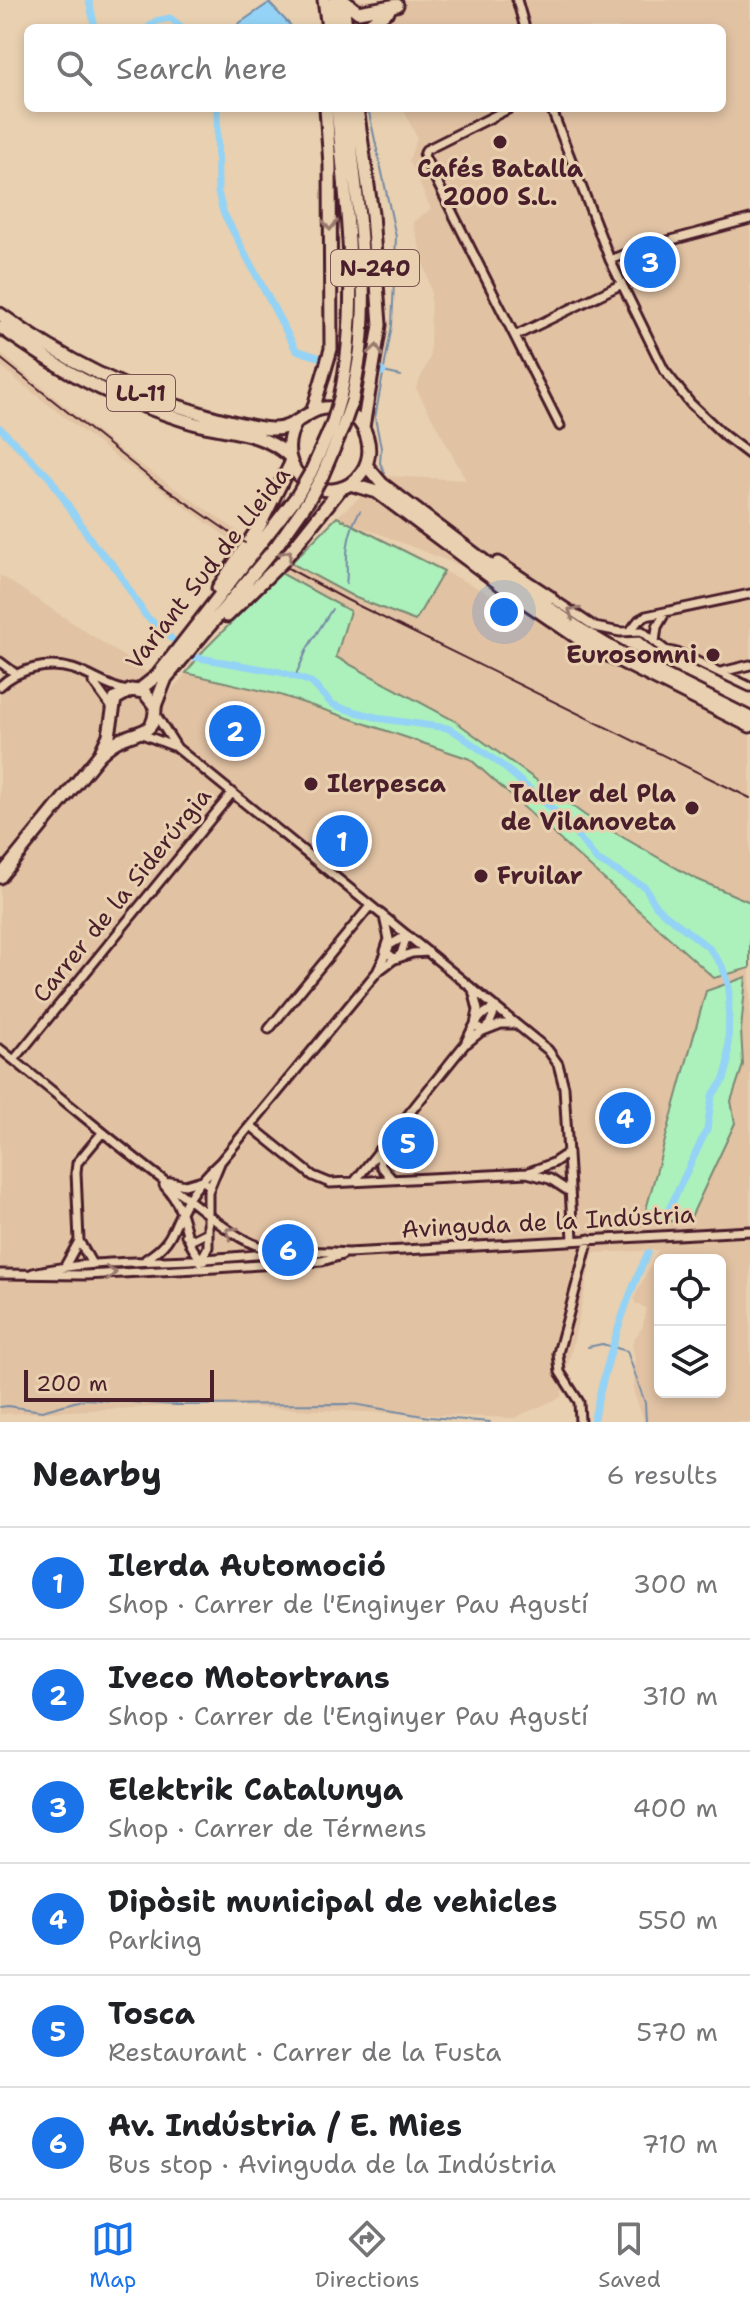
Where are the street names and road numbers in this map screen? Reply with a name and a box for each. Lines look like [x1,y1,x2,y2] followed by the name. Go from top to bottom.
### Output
[331,250,419,286] road number: N-240
[107,375,175,411] road number: LL-11
[118,460,298,676] street label: Variant Sud de Lleida
[25,781,219,1009] street label: Carrer de la Siderúrgia
[401,1198,695,1246] street label: Avinguda de la Indústria

